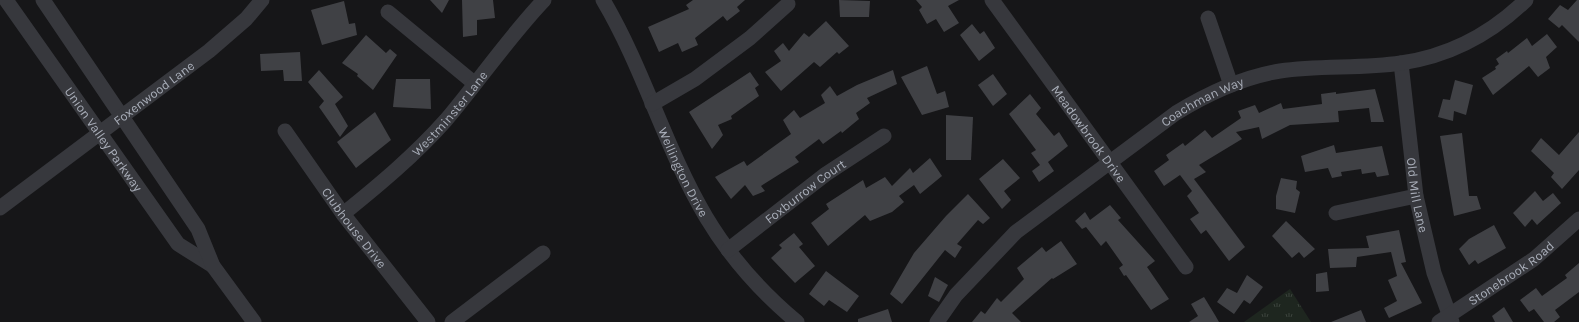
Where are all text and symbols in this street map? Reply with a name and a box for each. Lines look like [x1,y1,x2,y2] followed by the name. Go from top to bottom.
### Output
[110,57,197,128] street label: Foxenwood Lane
[409,67,490,159] street label: Westminster Lane
[1158,73,1245,129] street label: Coachman Way
[1049,82,1129,185] street label: Meadowbrook Drive
[62,84,146,194] street label: Union Valley Parkway
[656,125,712,220] street label: Wellington Drive
[762,156,848,226] street label: Foxburrow Court
[1404,157,1432,234] street label: Old Mill Lane
[319,184,390,271] street label: Clubhouse Drive
[1465,238,1557,308] street label: Stonebrook Road

